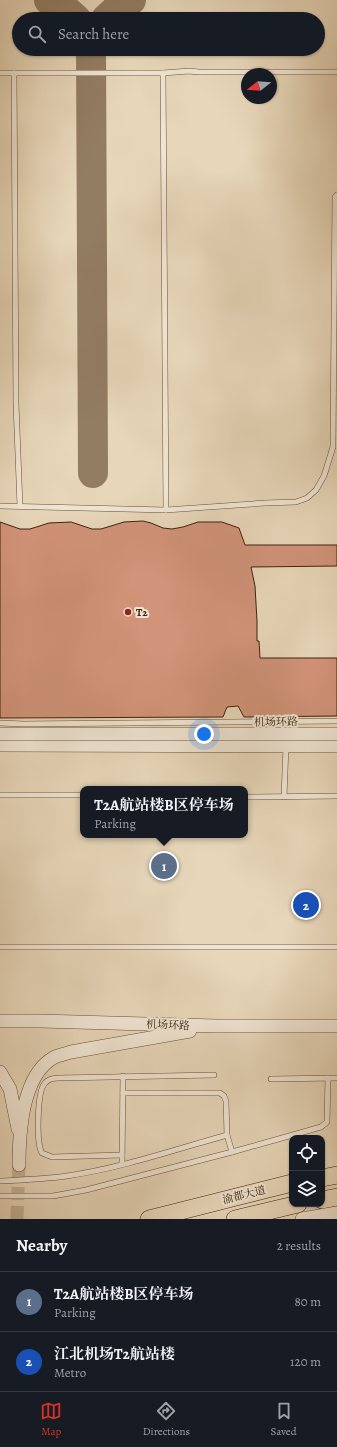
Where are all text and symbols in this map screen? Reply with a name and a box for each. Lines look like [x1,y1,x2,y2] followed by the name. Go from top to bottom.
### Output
[12,12,325,56] search box
[26,23,48,45] icon: search
[58,24,129,44] text: Search here
[241,68,277,104] north arrow
[136,605,148,620] place label: T2
[123,607,133,617] marker: T2
[254,714,298,730] street label: 机场环路
[194,724,214,744] your location
[80,786,248,838] popup
[94,795,234,815] text: T2A航站楼B区停车场
[94,815,136,832] text: Parking
[151,851,177,881] pin: 1
[293,890,319,920] pin: 2
[146,1017,190,1033] street label: 机场环路
[289,1135,325,1207] map controls
[289,1135,325,1171] button: locate
[289,1171,325,1207] button: layers
[221,1182,267,1208] street label: 渝都大道
[16,1234,67,1257] text: Nearby
[277,1237,321,1254] text: 2 results
[54,1284,194,1304] text: T2A航站楼B区停车场
[27,1293,31,1310] text: 1
[294,1293,321,1310] text: 80 m
[54,1304,96,1321] text: Parking
[54,1344,175,1364] text: 江北机场T2航站楼
[26,1353,32,1370] text: 2
[290,1353,321,1370] text: 120 m
[54,1364,86,1381] text: Metro
[40,1400,62,1439] tab: Map
[143,1400,190,1439] tab: Directions
[271,1400,297,1439] tab: Saved

